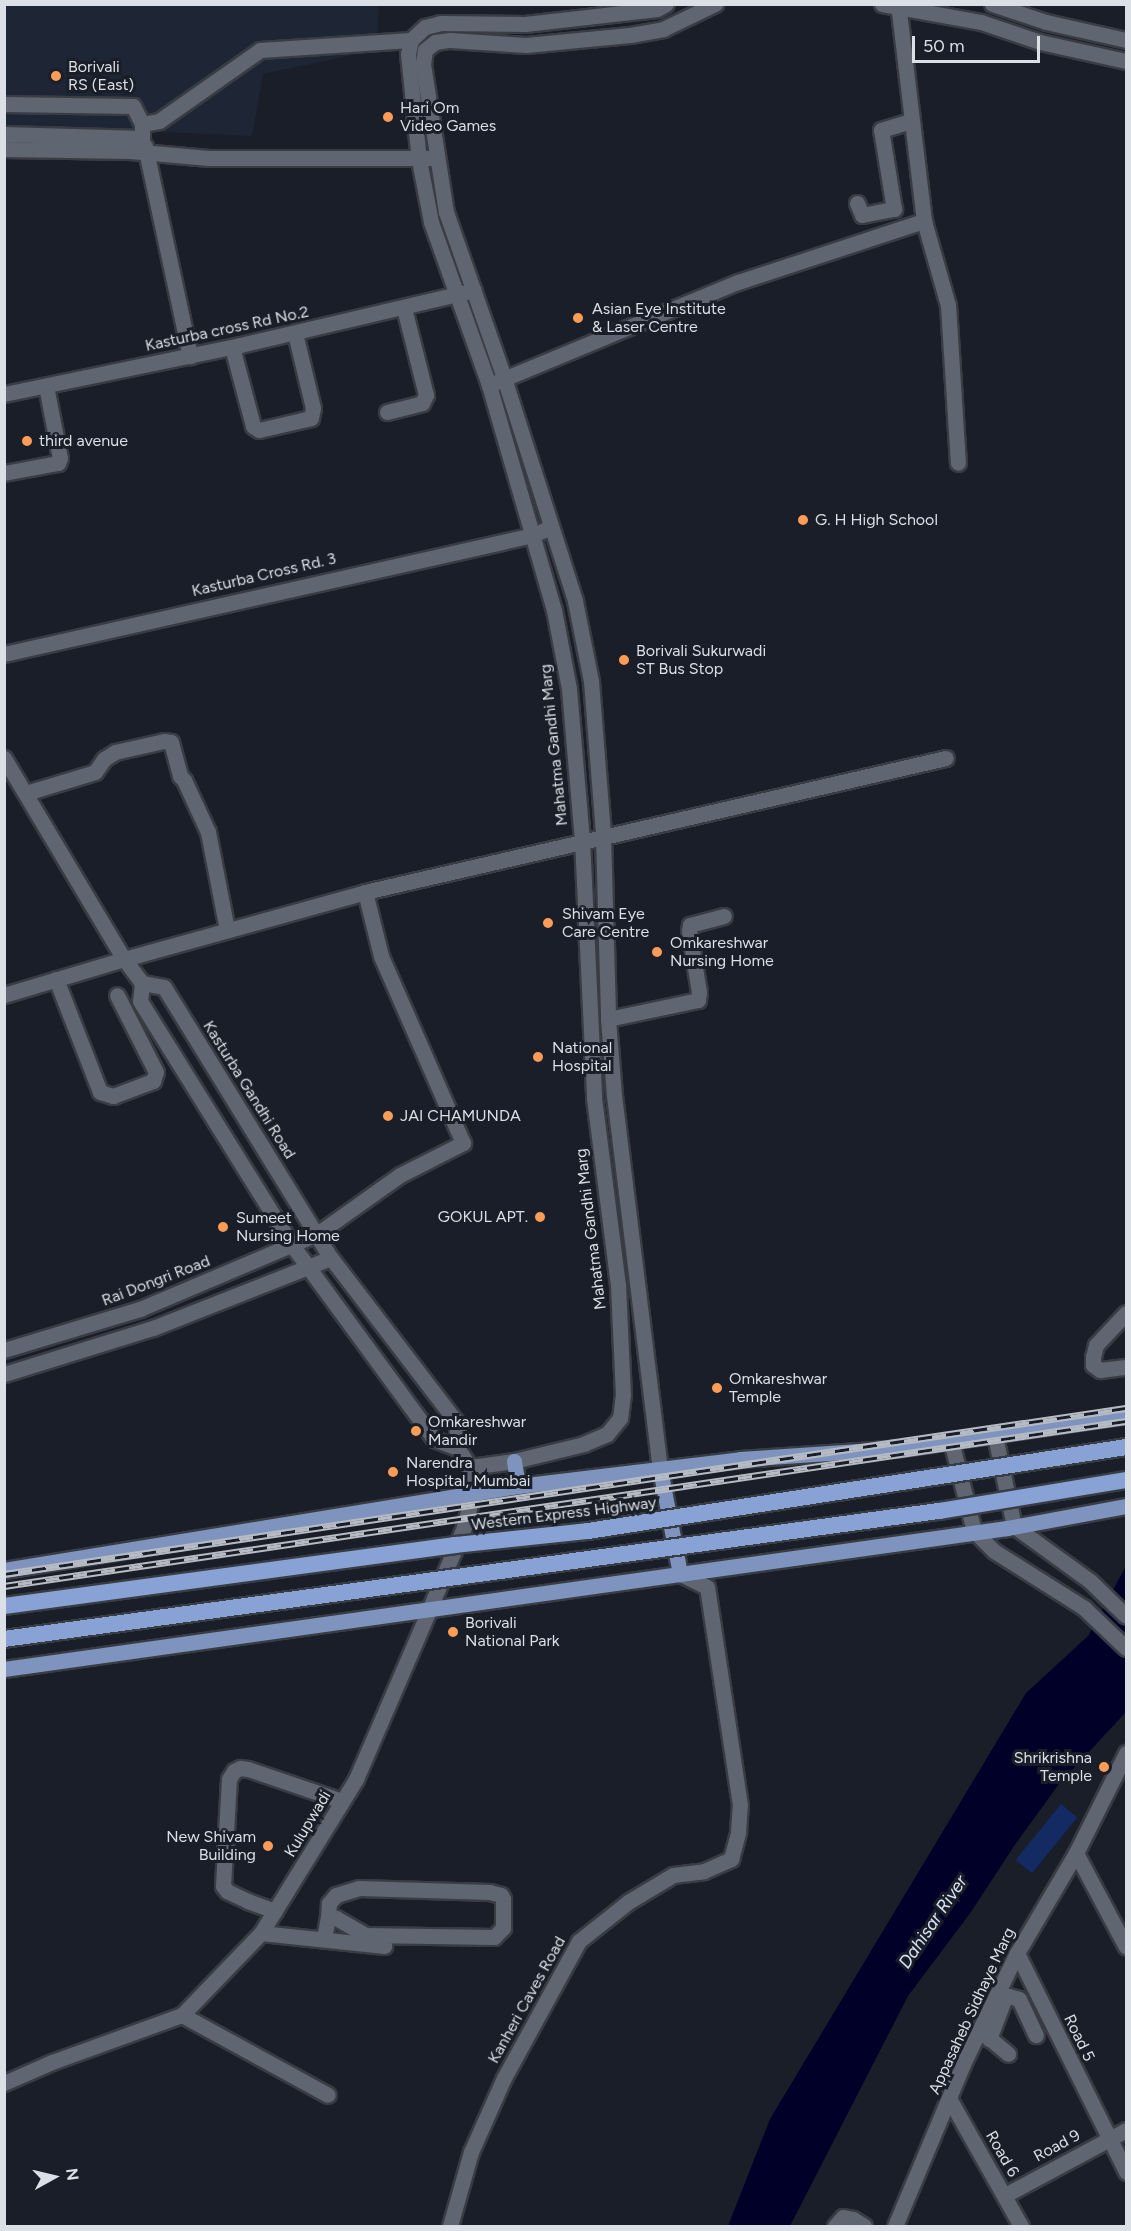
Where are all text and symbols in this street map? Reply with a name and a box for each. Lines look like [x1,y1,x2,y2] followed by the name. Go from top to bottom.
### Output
[915,24,1042,62] scale bar
[923,35,965,57] text: 50 m
[68,57,134,95] place label: Borivali RS (East)
[49,69,63,83] marker: Borivali RS (East)
[400,98,496,136] place label: Hari Om Video Games
[381,110,395,124] marker: Hari Om Video Games
[592,299,726,337] place label: Asian Eye Institute & Laser Centre
[144,302,310,356] street label: Kasturba cross Rd No.2
[569,309,587,327] marker: Asian Eye Institute & Laser Centre
[39,431,128,451] place label: third avenue
[20,434,34,448] marker: third avenue
[815,510,938,530] place label: G. H High School
[796,513,810,527] marker: G. H High School
[190,549,338,601] street label: Kasturba Cross Rd. 3
[636,641,766,679] place label: Borivali Sukurwadi ST Bus Stop
[617,653,631,667] marker: Borivali Sukurwadi ST Bus Stop
[536,663,572,827] street label: Mahatma Gandhi Marg
[562,904,649,942] place label: Shivam Eye Care Centre
[539,914,557,932] marker: Shivam Eye Care Centre
[670,933,774,971] place label: Omkareshwar Nursing Home
[648,943,666,961] marker: Omkareshwar Nursing Home
[199,1017,299,1163] street label: Kasturba Gandhi Road
[552,1038,612,1076] place label: National Hospital
[529,1048,547,1066] marker: National Hospital
[400,1106,521,1126] place label: JAI CHAMUNDA
[381,1109,395,1123] marker: JAI CHAMUNDA
[572,1147,610,1311] street label: Mahatma Gandhi Marg
[438,1207,528,1227] place label: GOKUL APT.
[236,1208,340,1246] place label: Sumeet Nursing Home
[533,1210,547,1224] marker: GOKUL APT.
[214,1218,232,1236] marker: Sumeet Nursing Home
[99,1252,213,1310] street label: Rai Dongri Road
[729,1369,827,1407] place label: Omkareshwar Temple
[710,1381,724,1395] marker: Omkareshwar Temple
[428,1412,526,1450] place label: Omkareshwar Mandir
[409,1424,423,1438] marker: Omkareshwar Mandir
[406,1453,531,1491] place label: Narendra Hospital, Mumbai
[384,1463,402,1481] marker: Narendra Hospital, Mumbai
[470,1493,658,1535] street label: Western Express Highway
[465,1613,560,1651] place label: Borivali National Park
[446,1625,460,1639] marker: Borivali National Park
[1014,1748,1092,1786] place label: Shrikrishna Temple
[1097,1760,1111,1774] marker: Shrikrishna Temple
[281,1787,335,1861] street label: Kulupwadi
[166,1827,256,1865] place label: New Shivam Building
[261,1839,275,1853] marker: New Shivam Building
[894,1871,972,1973] water label: Dahisar River
[925,1925,1019,2097] street label: Appasaheb Sidhaye Marg
[484,1933,570,2067] street label: Kanheri Caves Road
[1059,2011,1099,2065] street label: Road 5
[1030,2126,1084,2166] street label: Road 9
[981,2128,1023,2180] street label: Road 6
[24,2147,84,2207] north arrow
[62,2167,83,2182] text: N

